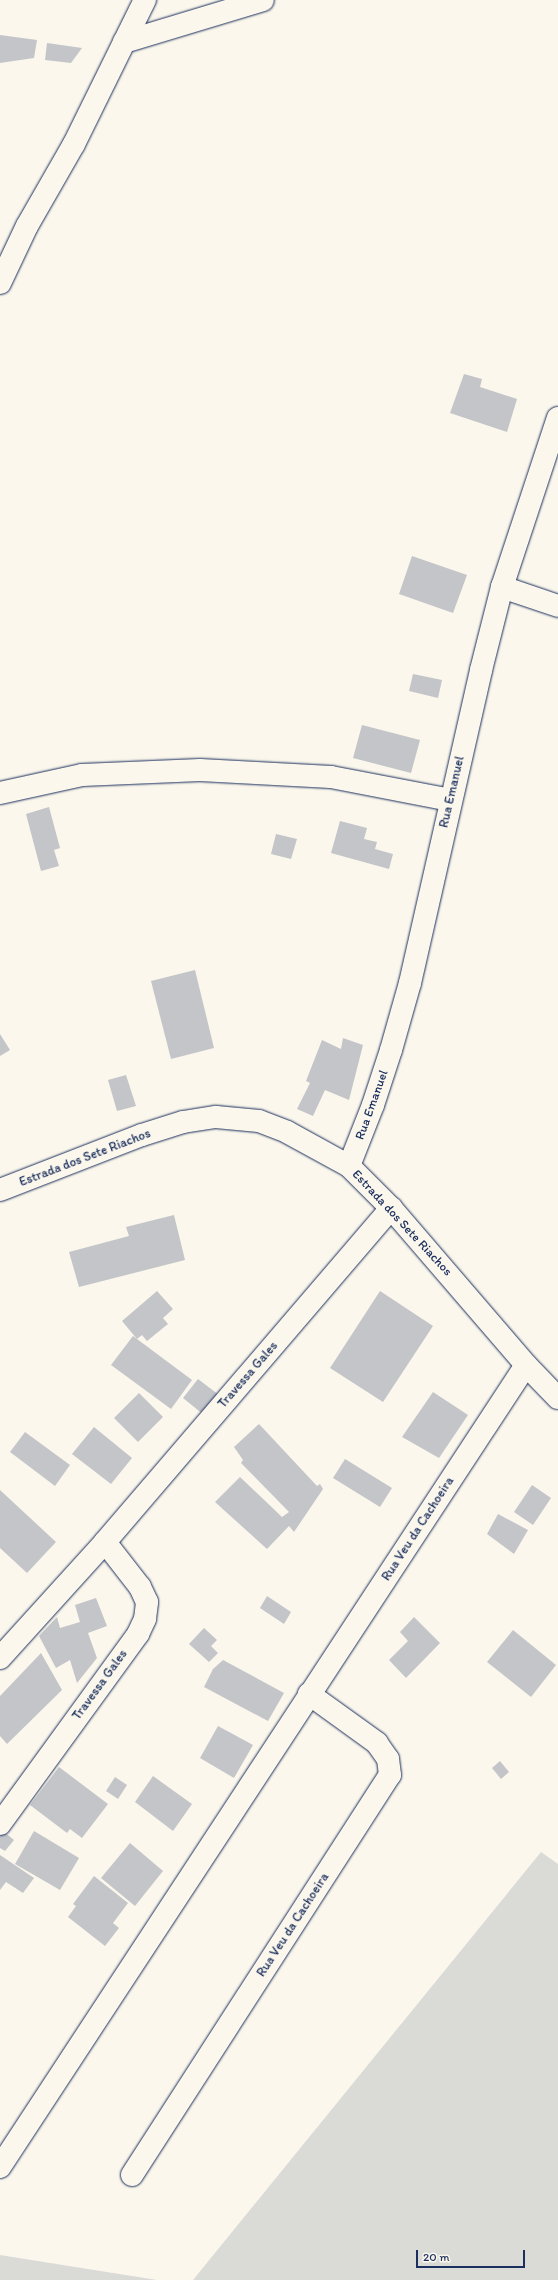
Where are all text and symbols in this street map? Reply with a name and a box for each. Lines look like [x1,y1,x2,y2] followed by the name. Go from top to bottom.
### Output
[436,755,468,829] street label: Rua Emanuel
[352,1068,392,1142] street label: Rua Emanuel
[17,1126,153,1190] street label: Estrada dos Sete Riachos
[349,1167,455,1279] street label: Estrada dos Sete Riachos
[215,1338,281,1412] street label: Travessa Gales
[379,1474,457,1584] street label: Rua Veu da Cachoeira
[69,1647,131,1723] street label: Travessa Gales
[254,1870,332,1980] street label: Rua Veu da Cachoeira
[418,2242,527,2268] scale bar
[423,2250,450,2264] text: 20 m

